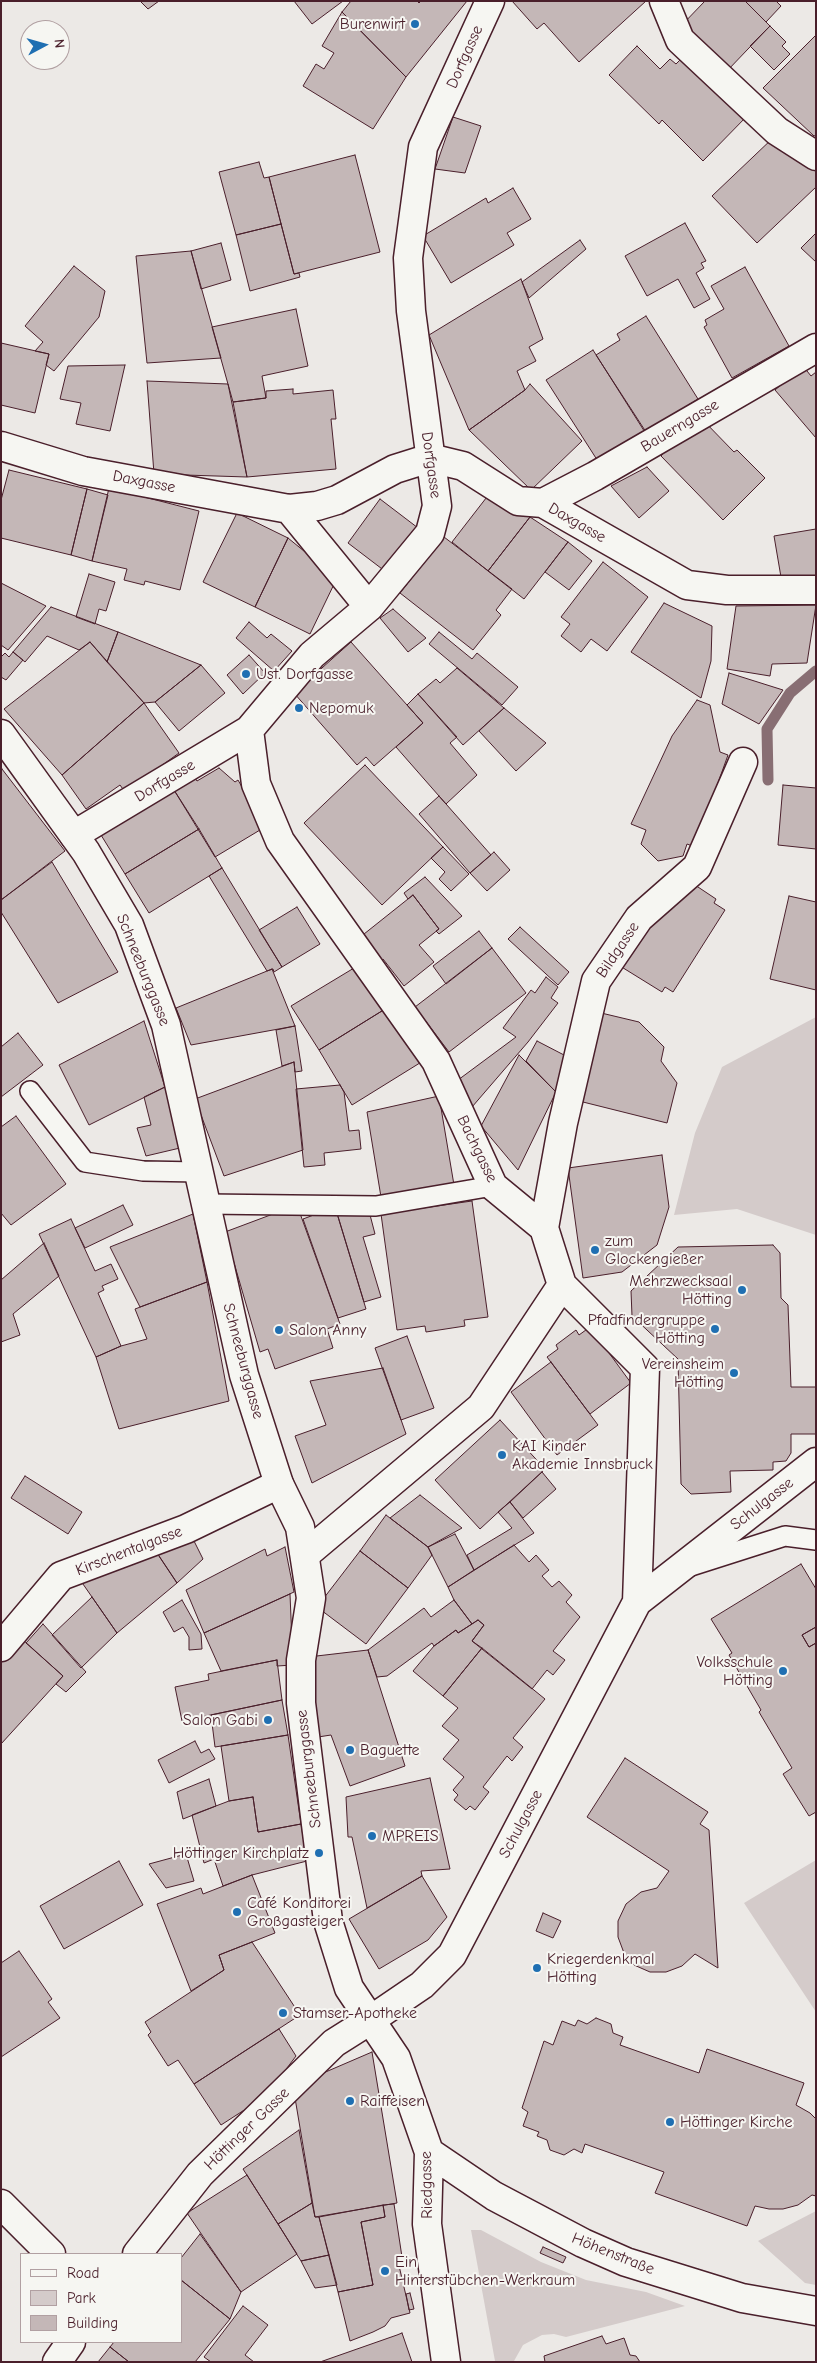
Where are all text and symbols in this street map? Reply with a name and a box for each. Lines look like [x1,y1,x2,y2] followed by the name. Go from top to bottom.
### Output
[340,14,405,34] place label: Burenwirt
[409,18,421,30] marker: Burenwirt
[20,20,70,70] north arrow
[443,22,487,92] street label: Dorfgasse
[50,38,68,49] text: N
[638,395,722,457] street label: Bauerngasse
[417,430,445,500] street label: Dorfgasse
[111,467,177,497] street label: Daxgasse
[545,499,609,547] street label: Daxgasse
[256,664,353,684] place label: Ust. Dorfgasse
[240,668,252,680] marker: Ust. Dorfgasse
[309,698,374,718] place label: Nepomuk
[293,702,305,714] marker: Nepomuk
[131,755,199,807] street label: Dorfgasse
[112,911,174,1029] street label: Schneeburggasse
[592,918,644,982] street label: Bildgasse
[452,1112,502,1186] street label: Bachgasse
[605,1231,703,1269] place label: zum Glockengießer
[589,1244,601,1256] marker: zum Glockengießer
[629,1271,732,1309] place label: Mehrzwecksaal Hötting
[736,1284,748,1296] marker: Mehrzwecksaal Hötting
[218,1301,268,1421] street label: Schneeburggasse
[588,1310,705,1348] place label: Pfadfindergruppe Hötting
[289,1320,366,1340] place label: Salon Anny
[709,1323,721,1335] marker: Pfadfindergruppe Hötting
[273,1324,285,1336] marker: Salon Anny
[642,1354,724,1392] place label: Vereinsheim Hötting
[728,1367,740,1379] marker: Vereinsheim Hötting
[512,1436,653,1474] place label: KAI Kinder Akademie Innsbruck
[496,1449,508,1461] marker: KAI Kinder Akademie Innsbruck
[727,1473,797,1535] street label: Schulgasse
[73,1522,185,1580] street label: Kirschentalgasse
[696,1652,773,1690] place label: Volksschule Hötting
[777,1665,789,1677] marker: Volksschule Hötting
[292,1709,326,1829] street label: Schneeburggasse
[183,1710,258,1730] place label: Salon Gabi
[262,1714,274,1726] marker: Salon Gabi
[360,1740,420,1760] place label: Baguette
[344,1744,356,1756] marker: Baguette
[495,1786,547,1862] street label: Schulgasse
[382,1826,439,1846] place label: MPREIS
[366,1830,378,1842] marker: MPREIS
[173,1843,309,1863] place label: Höttinger Kirchplatz
[313,1847,325,1859] marker: Höttinger Kirchplatz
[247,1893,351,1931] place label: Café Konditorei Großgasteiger
[231,1906,243,1918] marker: Café Konditorei Großgasteiger
[547,1949,654,1987] place label: Kriegerdenkmal Hötting
[531,1962,543,1974] marker: Kriegerdenkmal Hötting
[293,2003,417,2023] place label: Stamser-Apotheke
[277,2007,289,2019] marker: Stamser-Apotheke
[201,2084,293,2174] street label: Höttinger Gasse
[360,2091,425,2111] place label: Raiffeisen
[344,2095,356,2107] marker: Raiffeisen
[680,2112,792,2132] place label: Höttinger Kirche
[664,2116,676,2128] marker: Höttinger Kirche
[417,2151,437,2219] street label: Riedgasse
[569,2229,657,2279] street label: Höhenstraße
[395,2252,575,2290] place label: Ein Hinterstübchen-Werkraum
[20,2253,182,2343] legend
[67,2264,99,2282] text: Road
[379,2265,391,2277] marker: Ein Hinterstübchen-Werkraum
[67,2289,96,2307] text: Park
[67,2314,118,2332] text: Building

